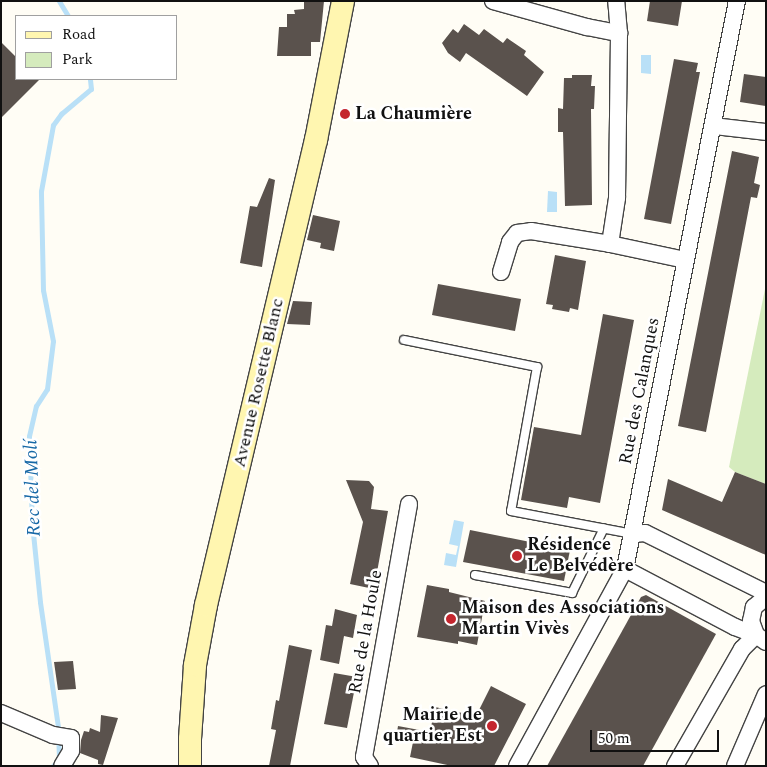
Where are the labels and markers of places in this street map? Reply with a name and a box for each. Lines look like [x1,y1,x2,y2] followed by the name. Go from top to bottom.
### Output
[355,103,472,125] place label: La Chaumière
[339,108,351,120] marker: La Chaumière
[527,535,634,578] place label: Résidence Le Belvédère
[511,550,523,562] marker: Résidence Le Belvédère
[461,598,664,640] place label: Maison des Associations Martin Vivès
[445,613,457,625] marker: Maison des Associations Martin Vivès
[383,705,482,748] place label: Mairie de quartier Est
[486,720,498,732] marker: Mairie de quartier Est

